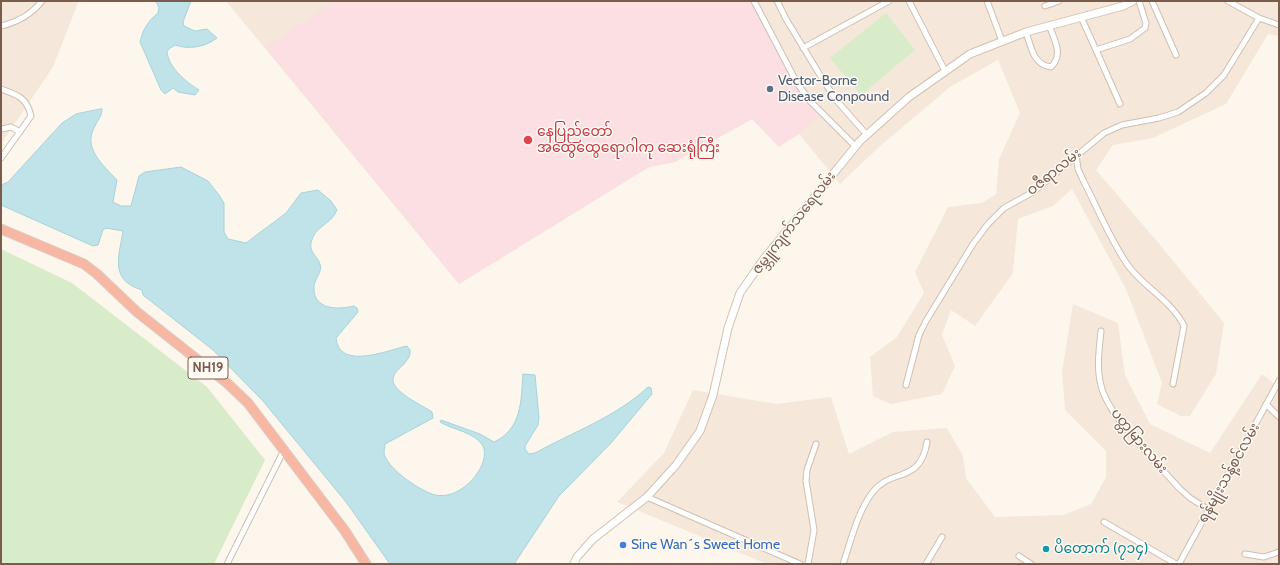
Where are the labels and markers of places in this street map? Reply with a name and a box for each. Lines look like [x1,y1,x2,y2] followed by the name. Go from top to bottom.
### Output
[778,73,889,106] place label: Vector-Borne Disease Conpound
[765,84,775,94] marker: Vector-Borne Disease Conpound
[537,124,720,156] place label: နေပြည်တော် အထွေထွေရောဂါကု ဆေးရုံကြီး
[522,134,534,146] marker: နေပြည်တော် အထွေထွေရောဂါကု ဆေးရုံကြီး
[631,537,780,553] place label: Sine Wan´s Sweet Home
[618,540,628,550] marker: Sine Wan´s Sweet Home
[1054,541,1148,557] place label: ပိတောက် (၇၁၄)
[1041,544,1051,554] marker: ပိတောက် (၇၁၄)

